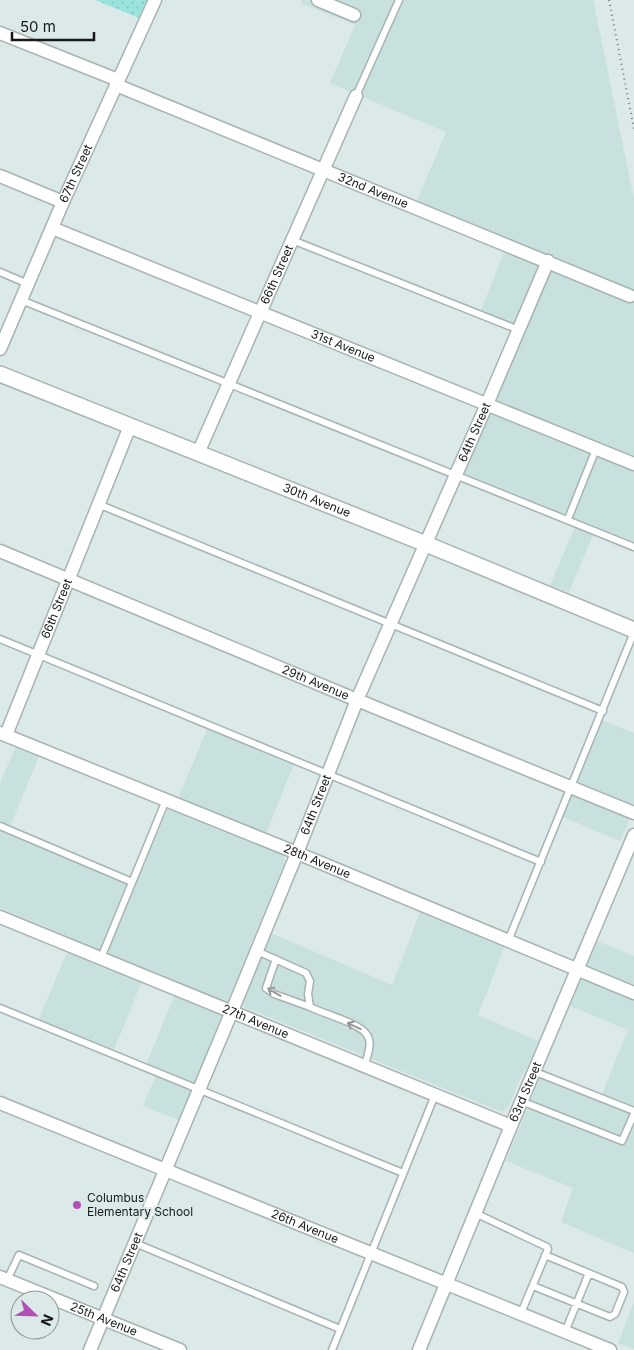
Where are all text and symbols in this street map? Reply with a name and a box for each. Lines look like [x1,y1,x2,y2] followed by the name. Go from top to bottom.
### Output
[12,10,95,42] scale bar
[20,17,56,36] text: 50 m
[56,142,95,205] street label: 67th Street
[336,169,411,211] street label: 32nd Avenue
[257,242,296,306] street label: 66th Street
[309,326,378,365] street label: 31st Avenue
[454,400,494,464] street label: 64th Street
[281,480,353,520] street label: 30th Avenue
[37,576,75,641] street label: 66th Street
[280,662,352,703] street label: 29th Avenue
[297,772,334,837] street label: 64th Street
[281,840,353,881] street label: 28th Avenue
[267,987,281,997] one-way arrow
[220,1001,291,1041] street label: 27th Avenue
[346,1020,361,1030] one-way arrow
[506,1059,544,1124] street label: 63rd Street
[87,1190,193,1219] place label: Columbus Elementary School
[71,1199,83,1211] marker: Columbus Elementary School
[269,1206,341,1246] street label: 26th Avenue
[107,1230,145,1294] street label: 64th Street
[10,1290,60,1340] north arrow
[68,1298,140,1339] street label: 25th Avenue
[38,1312,57,1329] text: N

